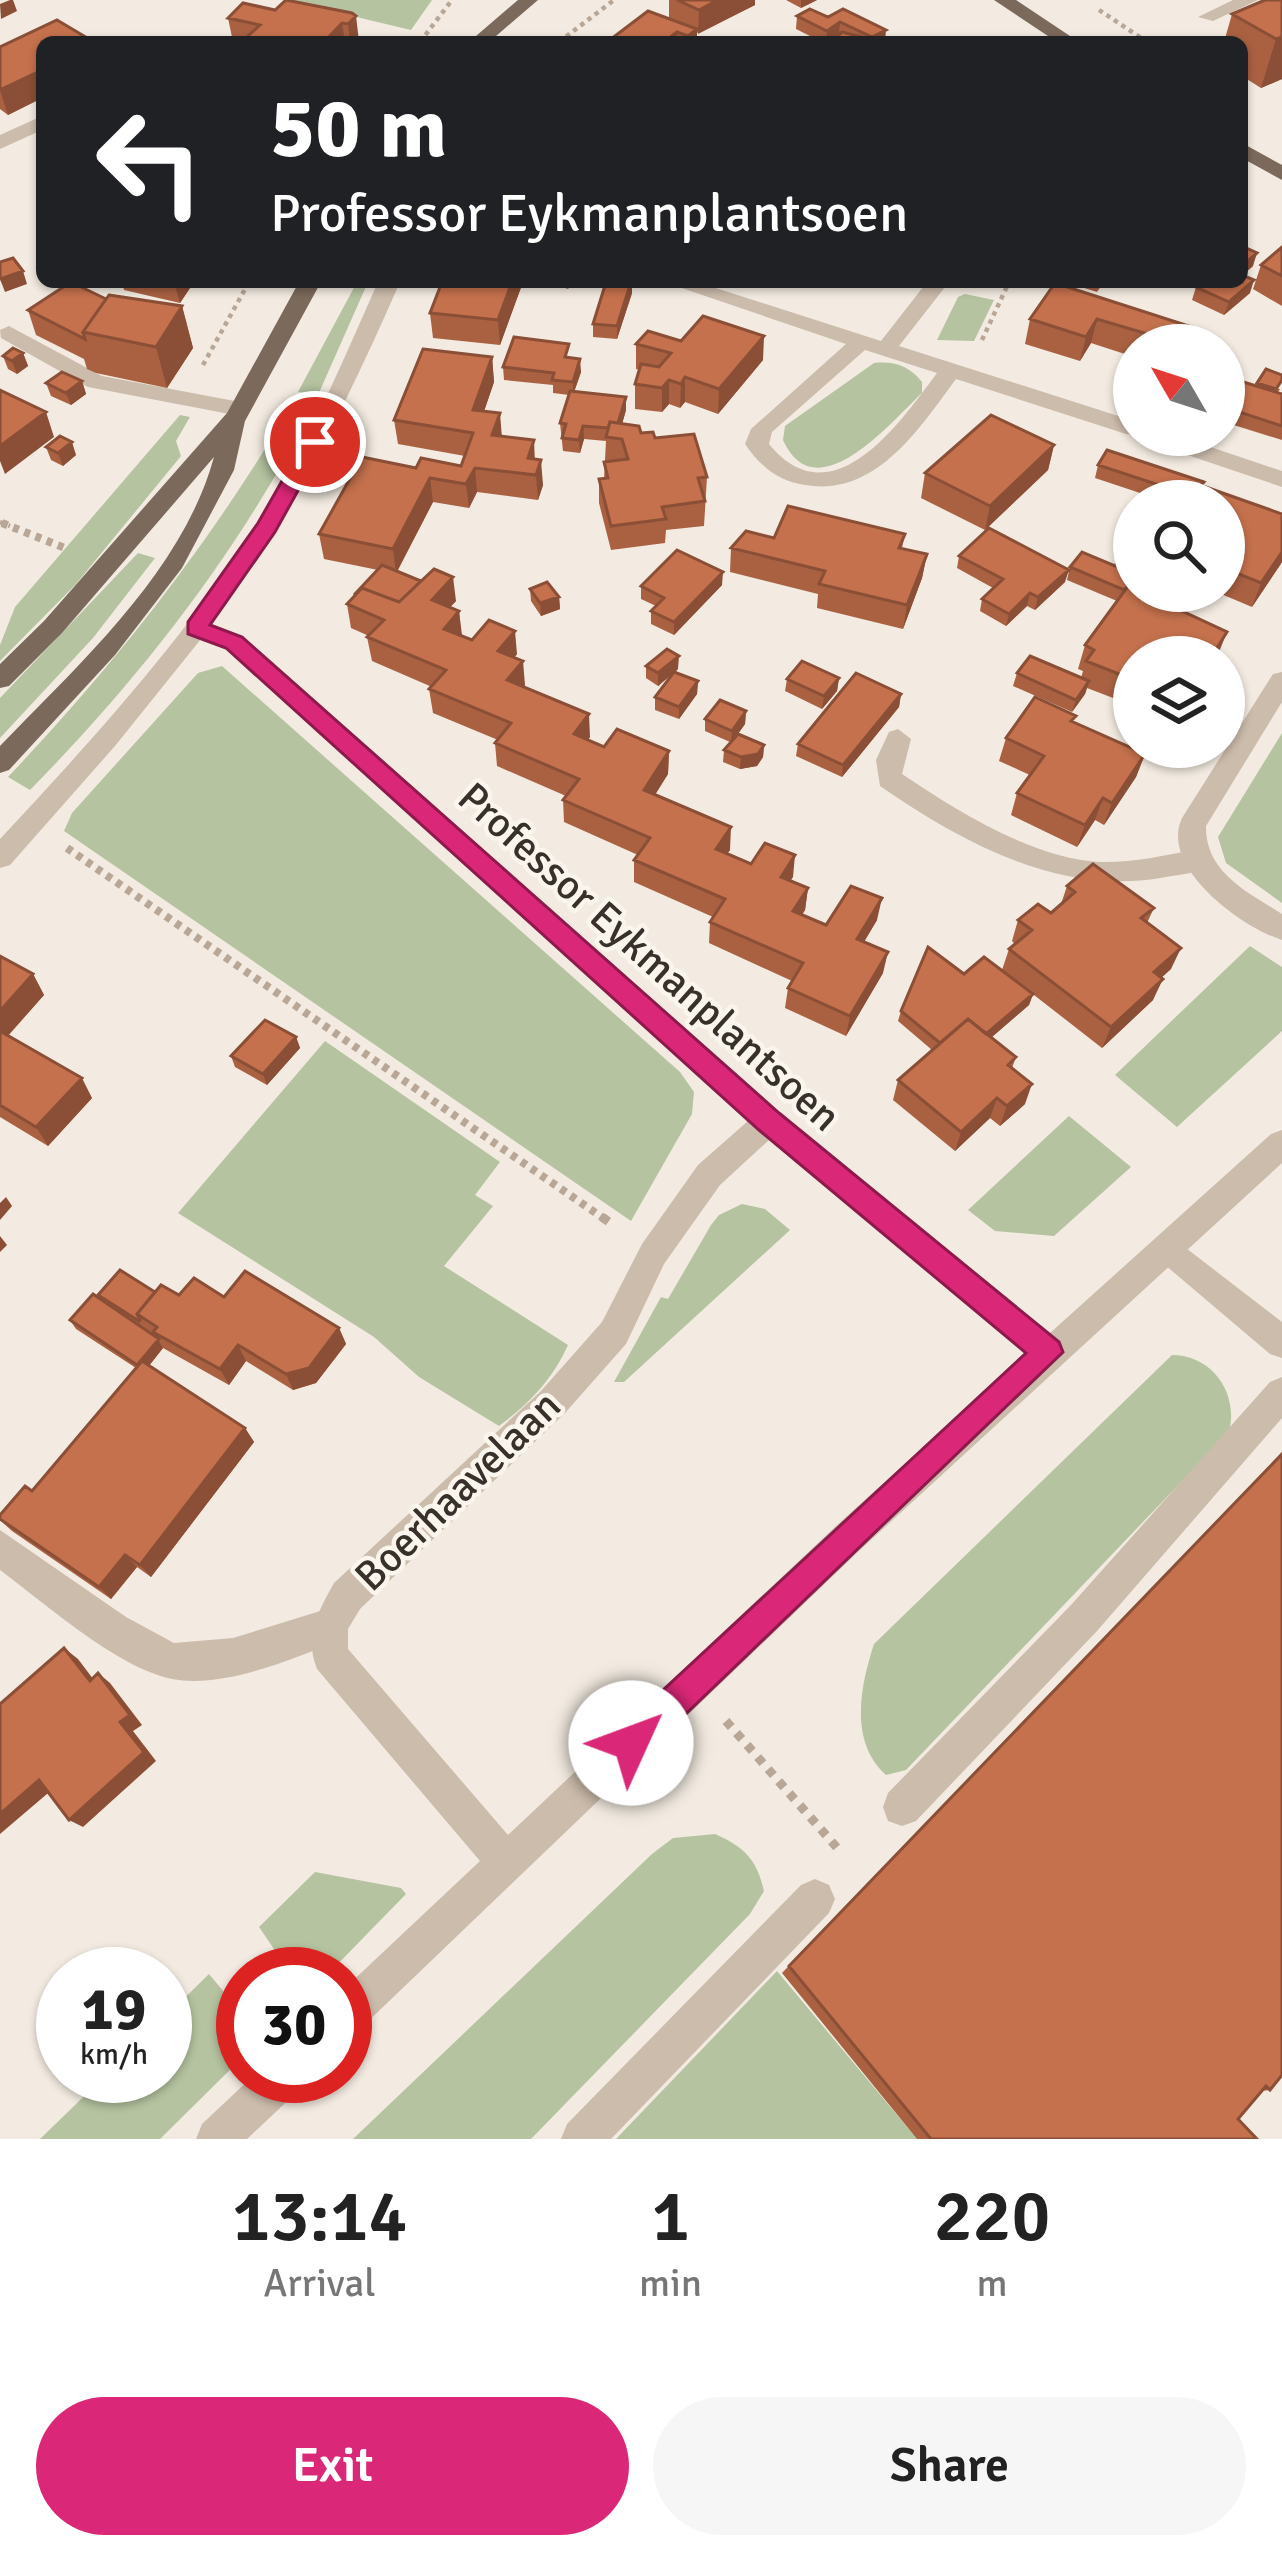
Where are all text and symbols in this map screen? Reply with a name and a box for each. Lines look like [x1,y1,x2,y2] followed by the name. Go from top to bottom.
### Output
[270,77,447,181] text: 50 m
[72,84,228,240] icon: left
[270,180,909,247] text: Professor Eykmanplantsoen
[1113,324,1245,456] north arrow
[1113,324,1245,768] map controls
[264,391,366,493] pin
[282,409,348,475] icon: arrive
[1113,480,1245,612] button: search
[1113,636,1245,768] button: layers
[447,772,851,1142] street label: Professor Eykmanplantsoen
[345,1380,571,1602] street label: Boerhaavelaan
[568,1680,694,1806] position arrow
[216,1947,372,2103] speed limit sign: 30
[82,1973,146,2047] text: 19
[80,2036,148,2073] text: km/h
[232,2172,407,2261] text: 13:14
[651,2172,690,2261] text: 1
[934,2172,1050,2261] text: 220
[263,2259,376,2307] text: Arrival
[639,2259,702,2307] text: min
[976,2259,1008,2307] text: m
[36,2397,629,2535] button: Exit
[653,2397,1246,2535] button: Share

